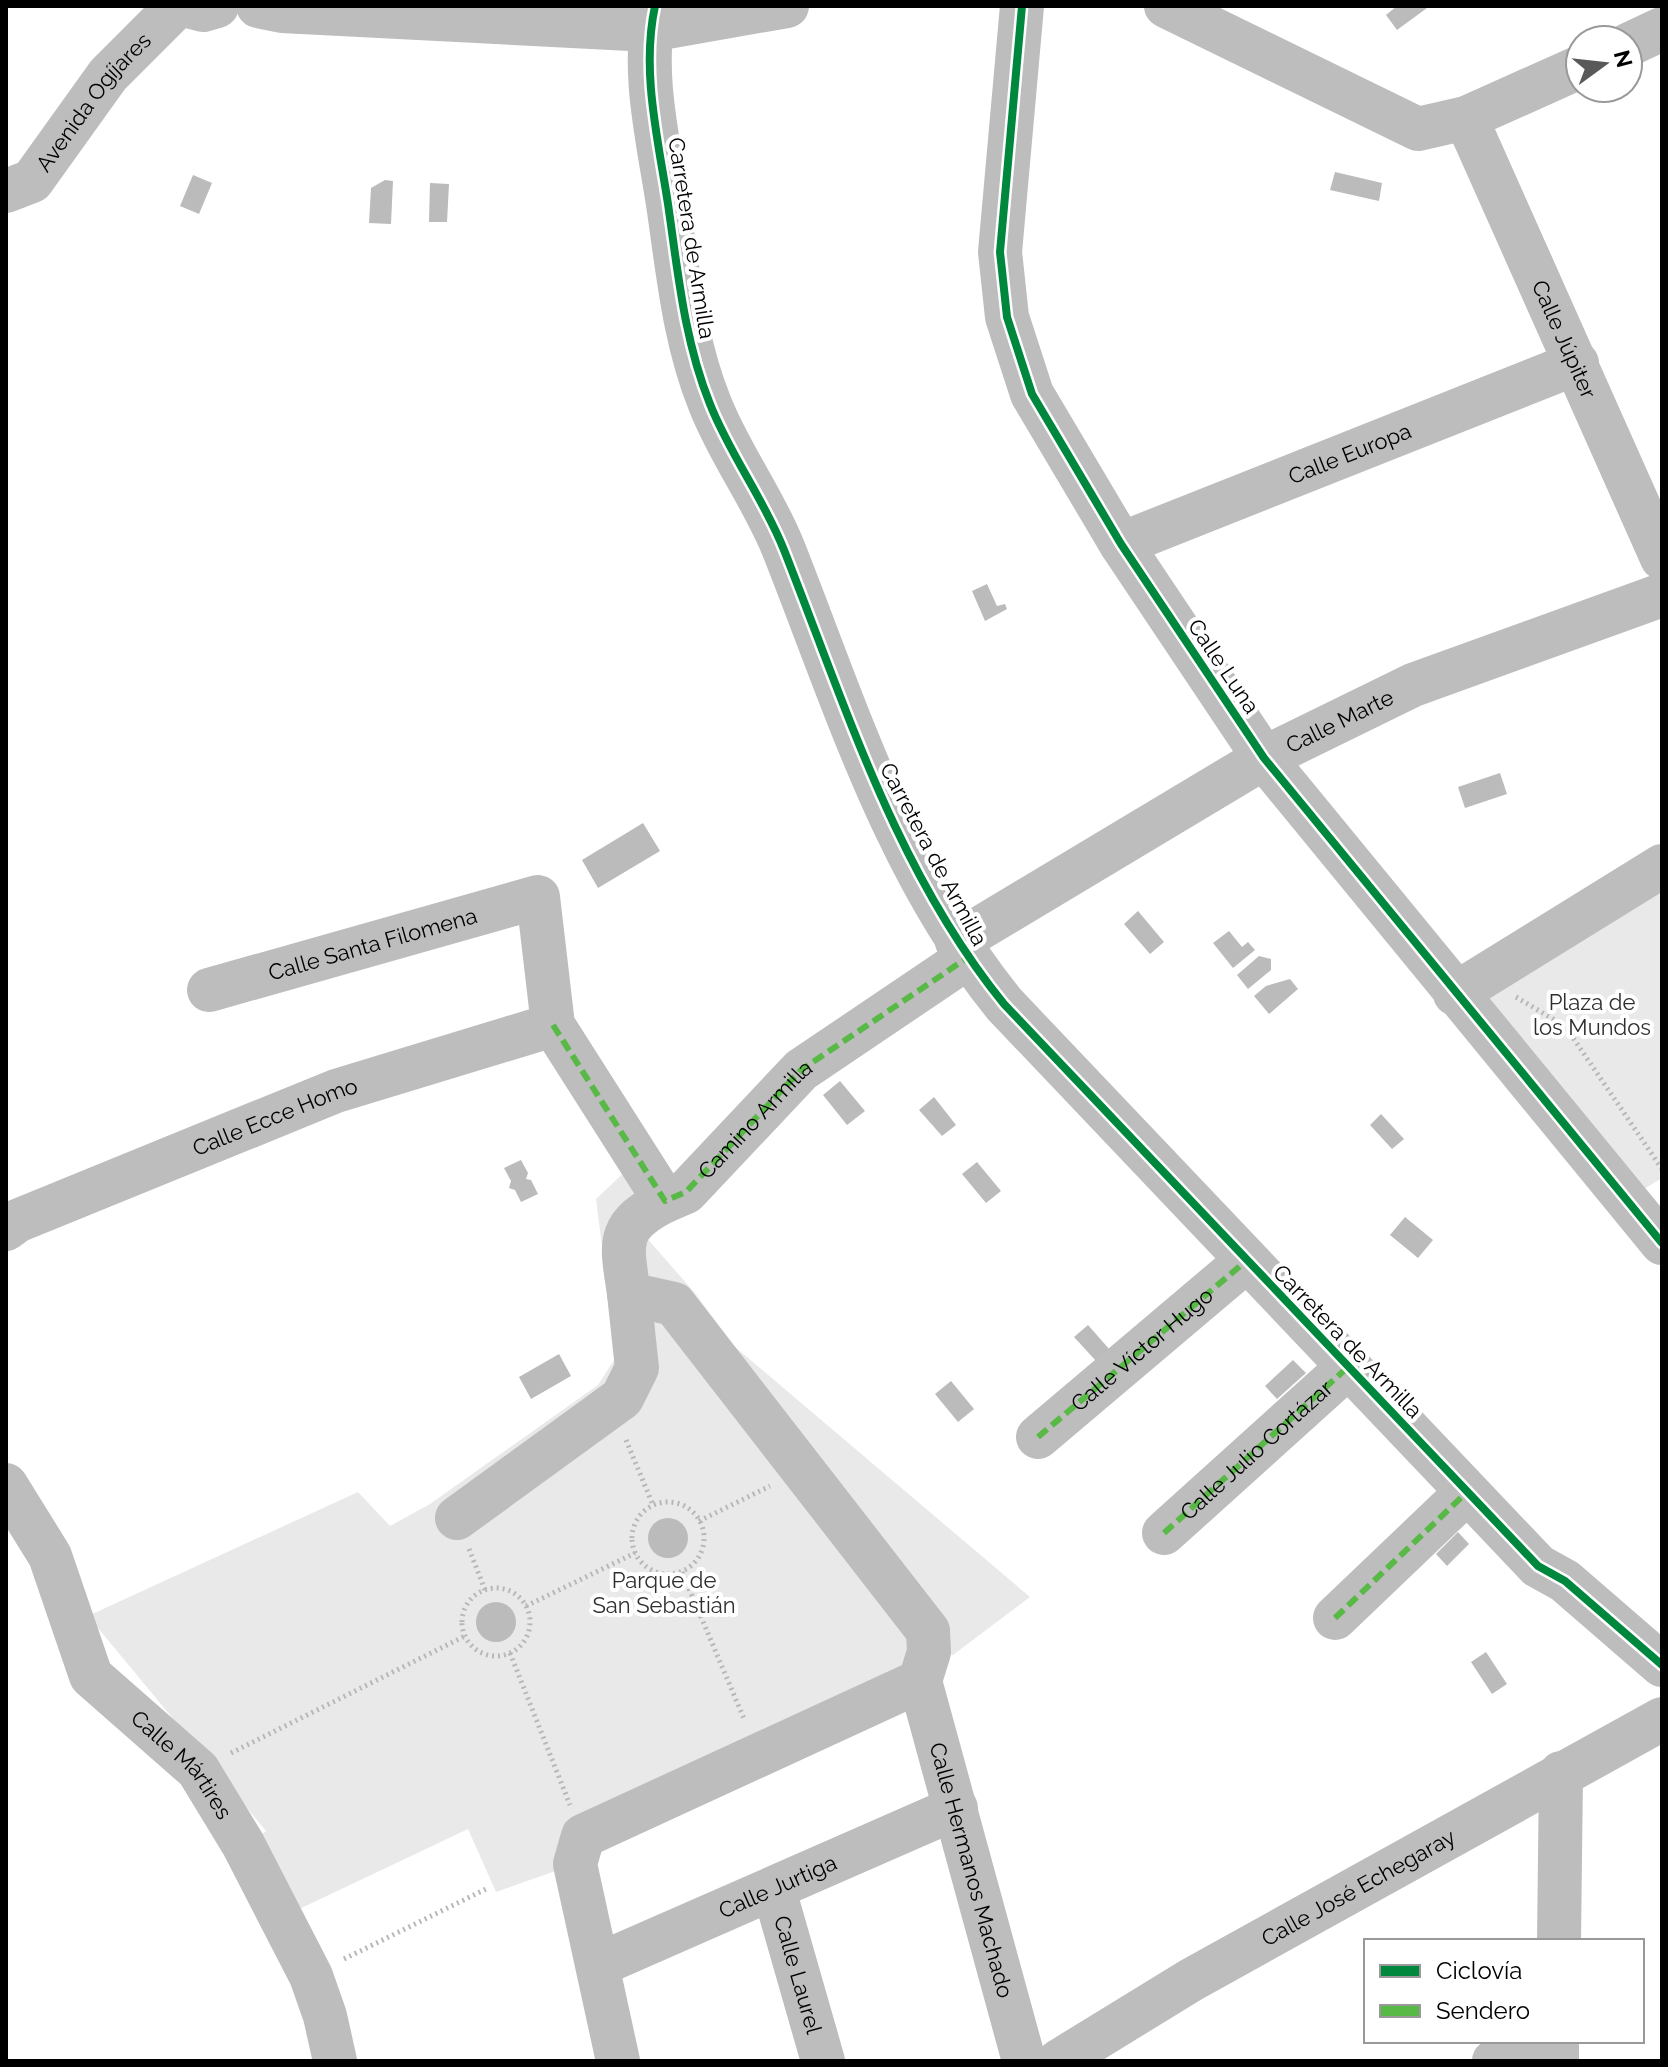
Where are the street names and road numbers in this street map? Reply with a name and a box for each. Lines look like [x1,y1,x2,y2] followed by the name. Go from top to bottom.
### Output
[30,27,156,176] street label: Avenida Ogíjares
[663,135,721,341] street label: Carretera de Armilla
[1527,276,1602,403] street label: Calle Júpiter
[1284,417,1415,489] street label: Calle Europa
[1183,614,1265,718] street label: Calle Luna
[1281,684,1398,758] street label: Calle Marte
[875,758,993,950] street label: Carretera de Armilla
[265,902,480,986] street label: Calle Santa Filomena
[692,1054,817,1184] street label: Camino Armilla
[189,1072,361,1161] street label: Calle Ecce Homo
[1268,1259,1428,1423] street label: Carretera de Armilla
[1066,1282,1218,1417] street label: Calle Víctor Hugo
[1175,1374,1338,1525] street label: Calle Julio Cortázar
[126,1704,238,1824] street label: Calle Mártires
[924,1739,1019,2001] street label: Calle Hermanos Machado
[1257,1823,1460,1951] street label: Calle José Echegaray
[715,1849,840,1924] street label: Calle Jurtiga
[769,1912,828,2037] street label: Calle Laurel

